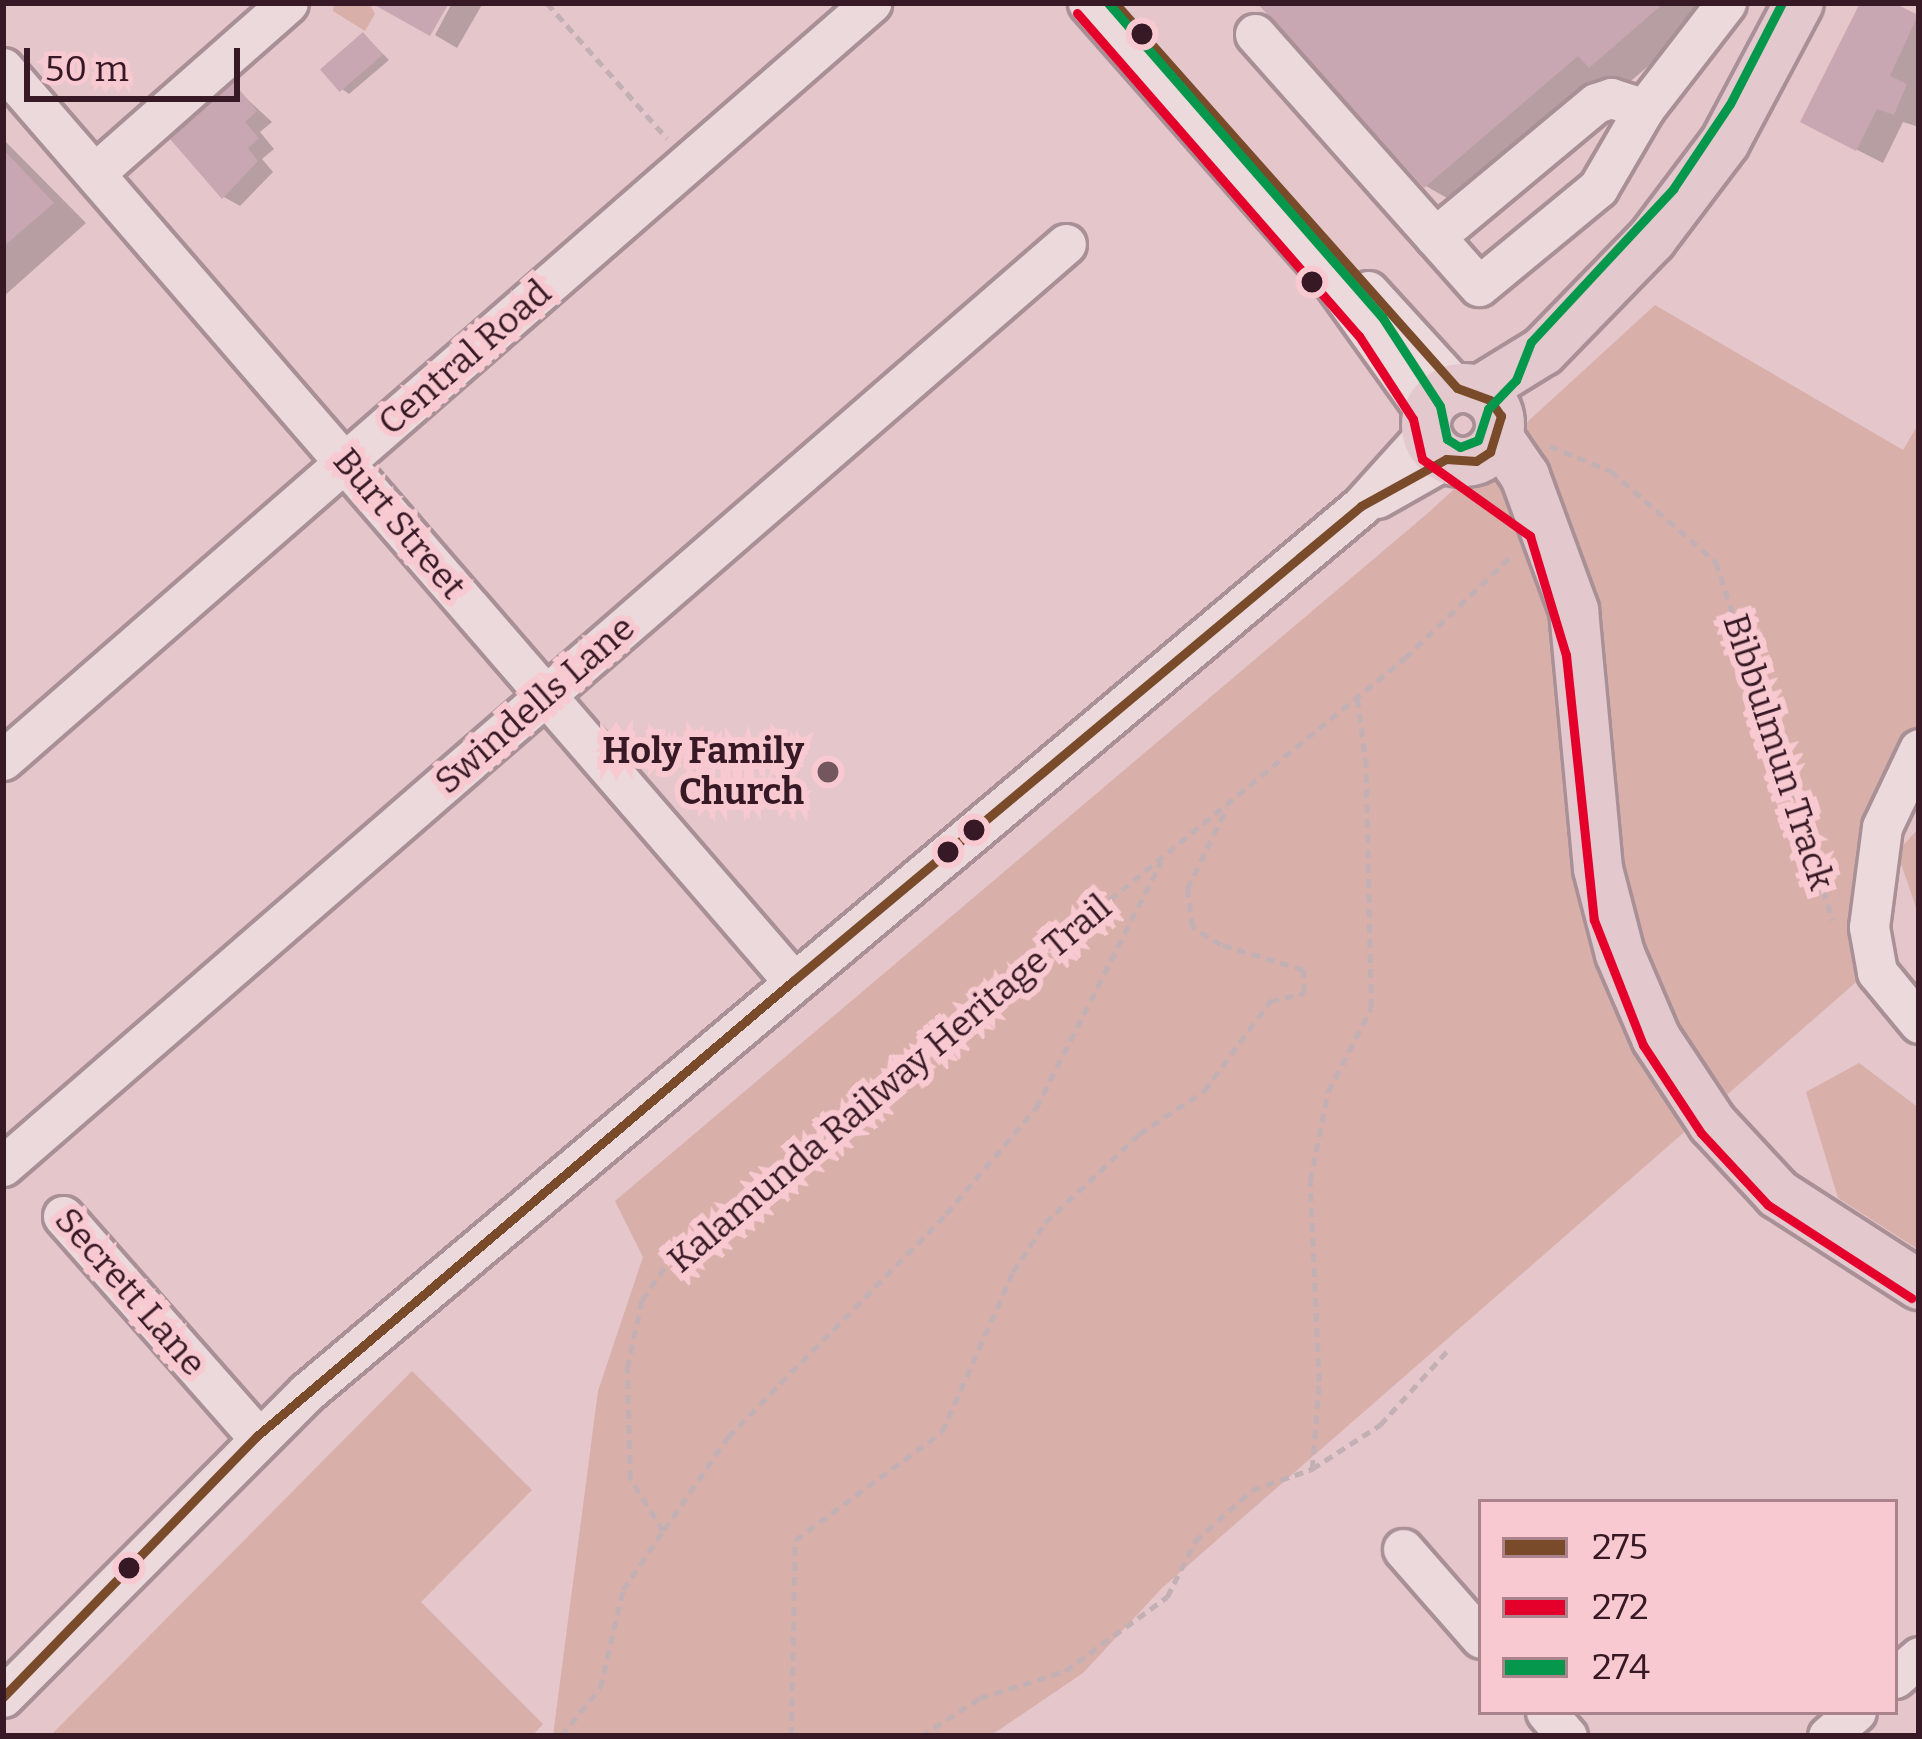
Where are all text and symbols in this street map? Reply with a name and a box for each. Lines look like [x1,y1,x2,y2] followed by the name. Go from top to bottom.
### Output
[1131,23,1153,45] unlabelled marker
[30,24,246,98] scale bar
[45,47,129,91] text: 50 m
[370,271,560,445] street label: Central Road
[1301,271,1323,293] unlabelled marker
[324,440,474,608] street label: Burt Street
[426,607,644,803] street label: Swindells Lane
[1713,609,1843,895] street label: Bibbulmun Track
[602,729,804,814] place label: Holy Family Church
[815,759,841,785] marker: Holy Family Church
[963,819,985,841] unlabelled marker
[937,841,959,863] unlabelled marker
[660,886,1120,1282] street label: Kalamunda Railway Heritage Trail
[45,1199,215,1385] street label: Secrett Lane
[1478,1499,1898,1715] legend
[1592,1525,1648,1569] text: 275
[118,1557,140,1579] unlabelled marker
[1592,1585,1649,1629] text: 272
[1592,1645,1650,1689] text: 274

